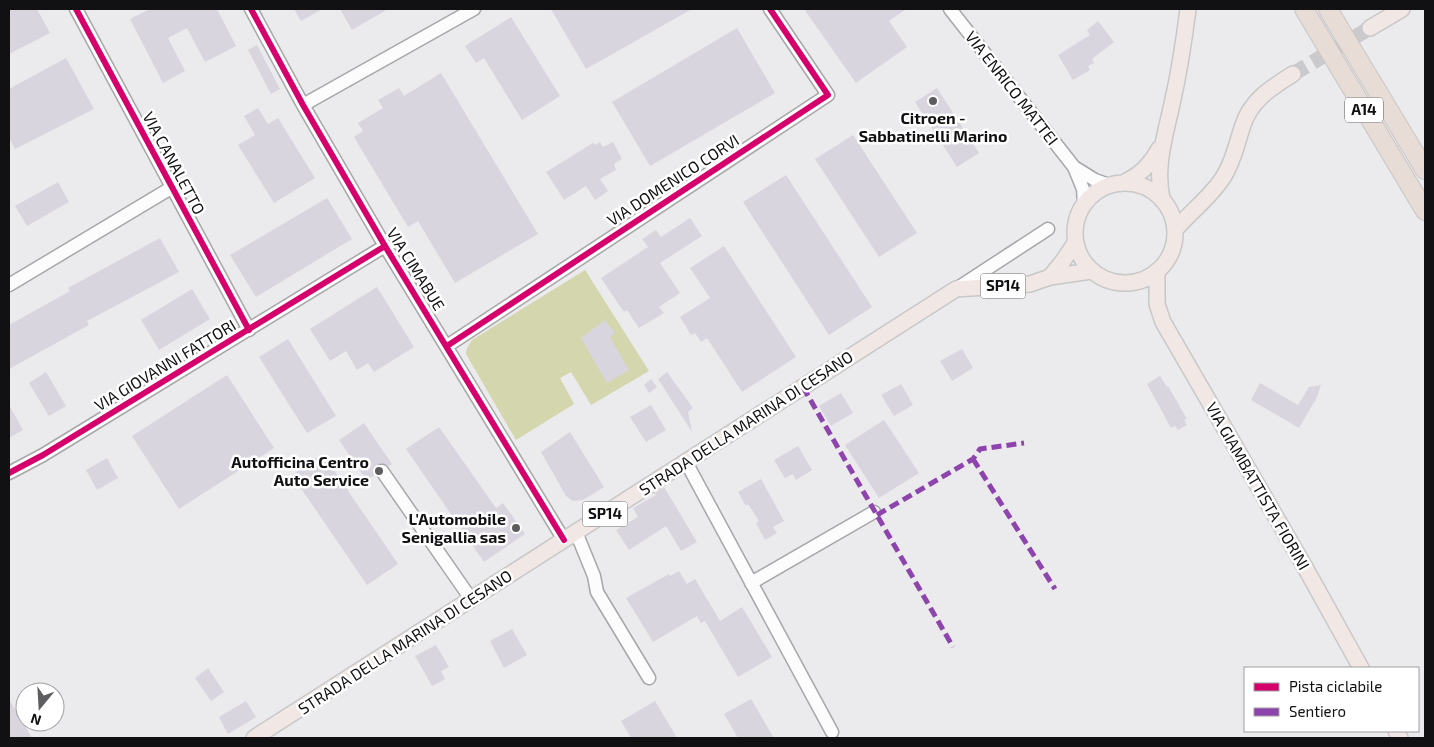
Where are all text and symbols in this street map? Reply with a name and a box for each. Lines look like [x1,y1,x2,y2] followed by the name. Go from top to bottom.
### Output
[962,27,1063,148] street label: VIA ENRICO MATTEI
[927,95,939,107] marker: Citroen - Sabbatinelli Marino
[1345,98,1383,122] road number: A14
[139,108,210,217] street label: VIA CANALETTO
[859,108,1007,145] place label: Citroen - Sabbatinelli Marino
[603,130,742,229] street label: VIA DOMENICO CORVI
[383,224,449,314] street label: VIA CIMABUE
[980,274,1026,298] road number: SP14
[91,315,239,414] street label: VIA GIOVANNI FATTORI
[635,346,856,499] street label: STRADA DELLA MARINA DI CESANO
[1203,398,1314,573] street label: VIA GIAMBATTISTA FIORINI
[231,452,369,489] place label: Autofficina Centro Auto Service
[373,465,385,477] marker: Autofficina Centro Auto Service
[582,502,628,526] road number: SP14
[402,509,506,546] place label: L'Automobile Senigallia sas
[510,522,522,534] marker: L'Automobile Senigallia sas
[294,565,515,718] street label: STRADA DELLA MARINA DI CESANO
[1244,667,1419,732] legend
[1289,677,1382,695] text: Pista ciclabile
[15,682,65,732] north arrow
[1289,702,1346,720] text: Sentiero
[28,710,43,729] text: N

